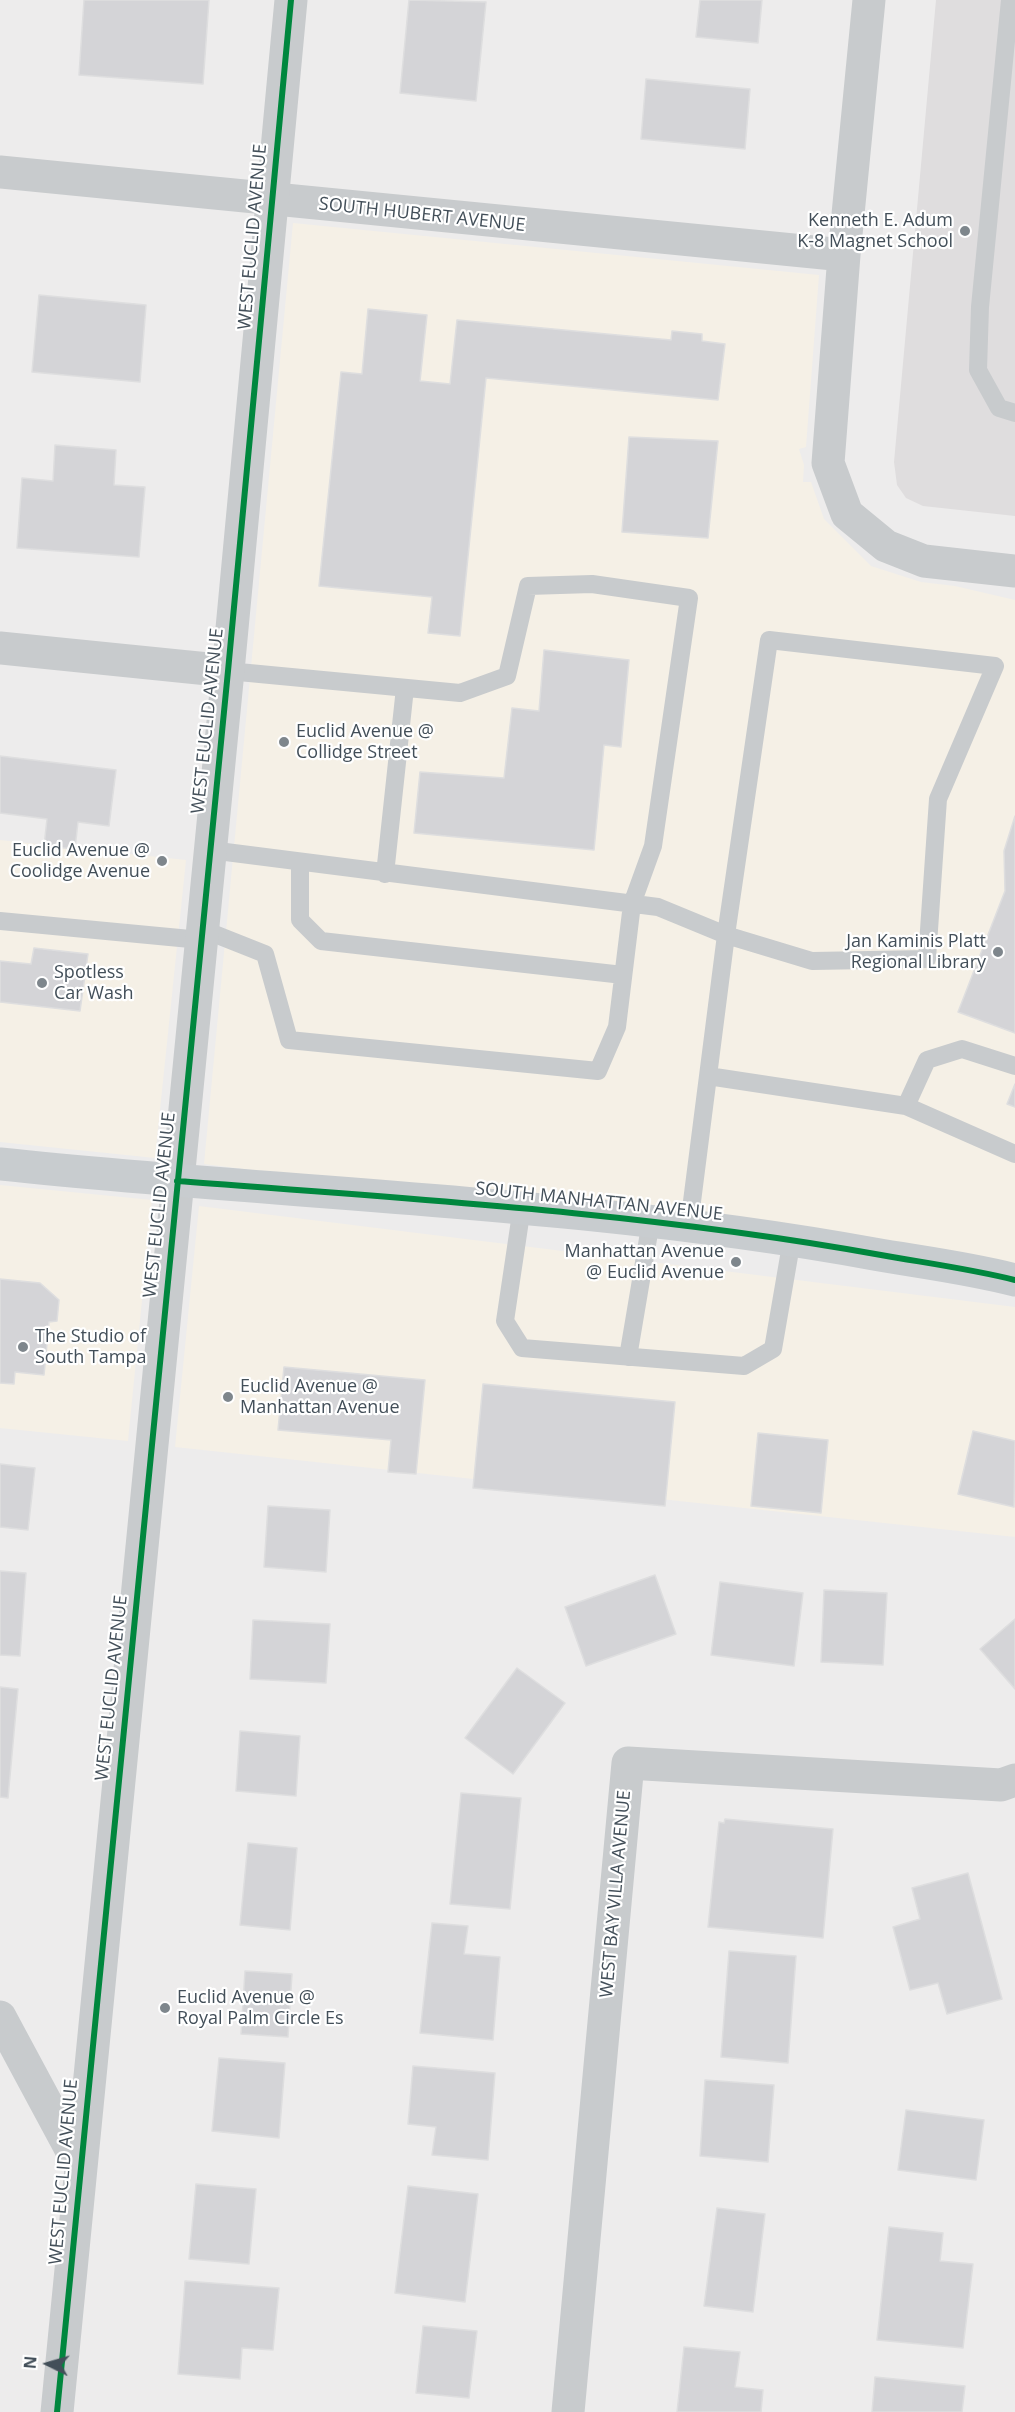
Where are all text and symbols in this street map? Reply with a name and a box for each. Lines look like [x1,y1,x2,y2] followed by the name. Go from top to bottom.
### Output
[234,143,272,331] street label: WEST EUCLID AVENUE
[318,193,526,237] street label: SOUTH HUBERT AVENUE
[797,210,953,252] place label: Kenneth E. Adum K-8 Magnet School
[958,224,972,238] marker: Kenneth E. Adum K-8 Magnet School
[188,627,228,815] street label: WEST EUCLID AVENUE
[296,721,434,764] place label: Euclid Avenue @ Collidge Street
[277,735,291,749] marker: Euclid Avenue @ Collidge Street
[10,840,150,882] place label: Euclid Avenue @ Coolidge Avenue
[155,854,169,868] marker: Euclid Avenue @ Coolidge Avenue
[846,931,986,974] place label: Jan Kaminis Platt Regional Library
[991,945,1005,959] marker: Jan Kaminis Platt Regional Library
[54,962,134,1004] place label: Spotless Car Wash
[35,976,49,990] marker: Spotless Car Wash
[140,1111,180,1299] street label: WEST EUCLID AVENUE
[474,1178,724,1226] street label: SOUTH MANHATTAN AVENUE
[565,1241,724,1284] place label: Manhattan Avenue @ Euclid Avenue
[729,1255,743,1269] marker: Manhattan Avenue @ Euclid Avenue
[35,1326,146,1368] place label: The Studio of South Tampa
[16,1340,30,1354] marker: The Studio of South Tampa
[240,1376,399,1418] place label: Euclid Avenue @ Manhattan Avenue
[221,1390,235,1404] marker: Euclid Avenue @ Manhattan Avenue
[92,1594,132,1782] street label: WEST EUCLID AVENUE
[596,1789,636,1999] street label: WEST BAY VILLA AVENUE
[177,1987,344,2030] place label: Euclid Avenue @ Royal Palm Circle Es
[158,2001,172,2015] marker: Euclid Avenue @ Royal Palm Circle Es
[45,2078,83,2266] street label: WEST EUCLID AVENUE
[18,2334,78,2394] north arrow
[19,2355,42,2370] text: N

